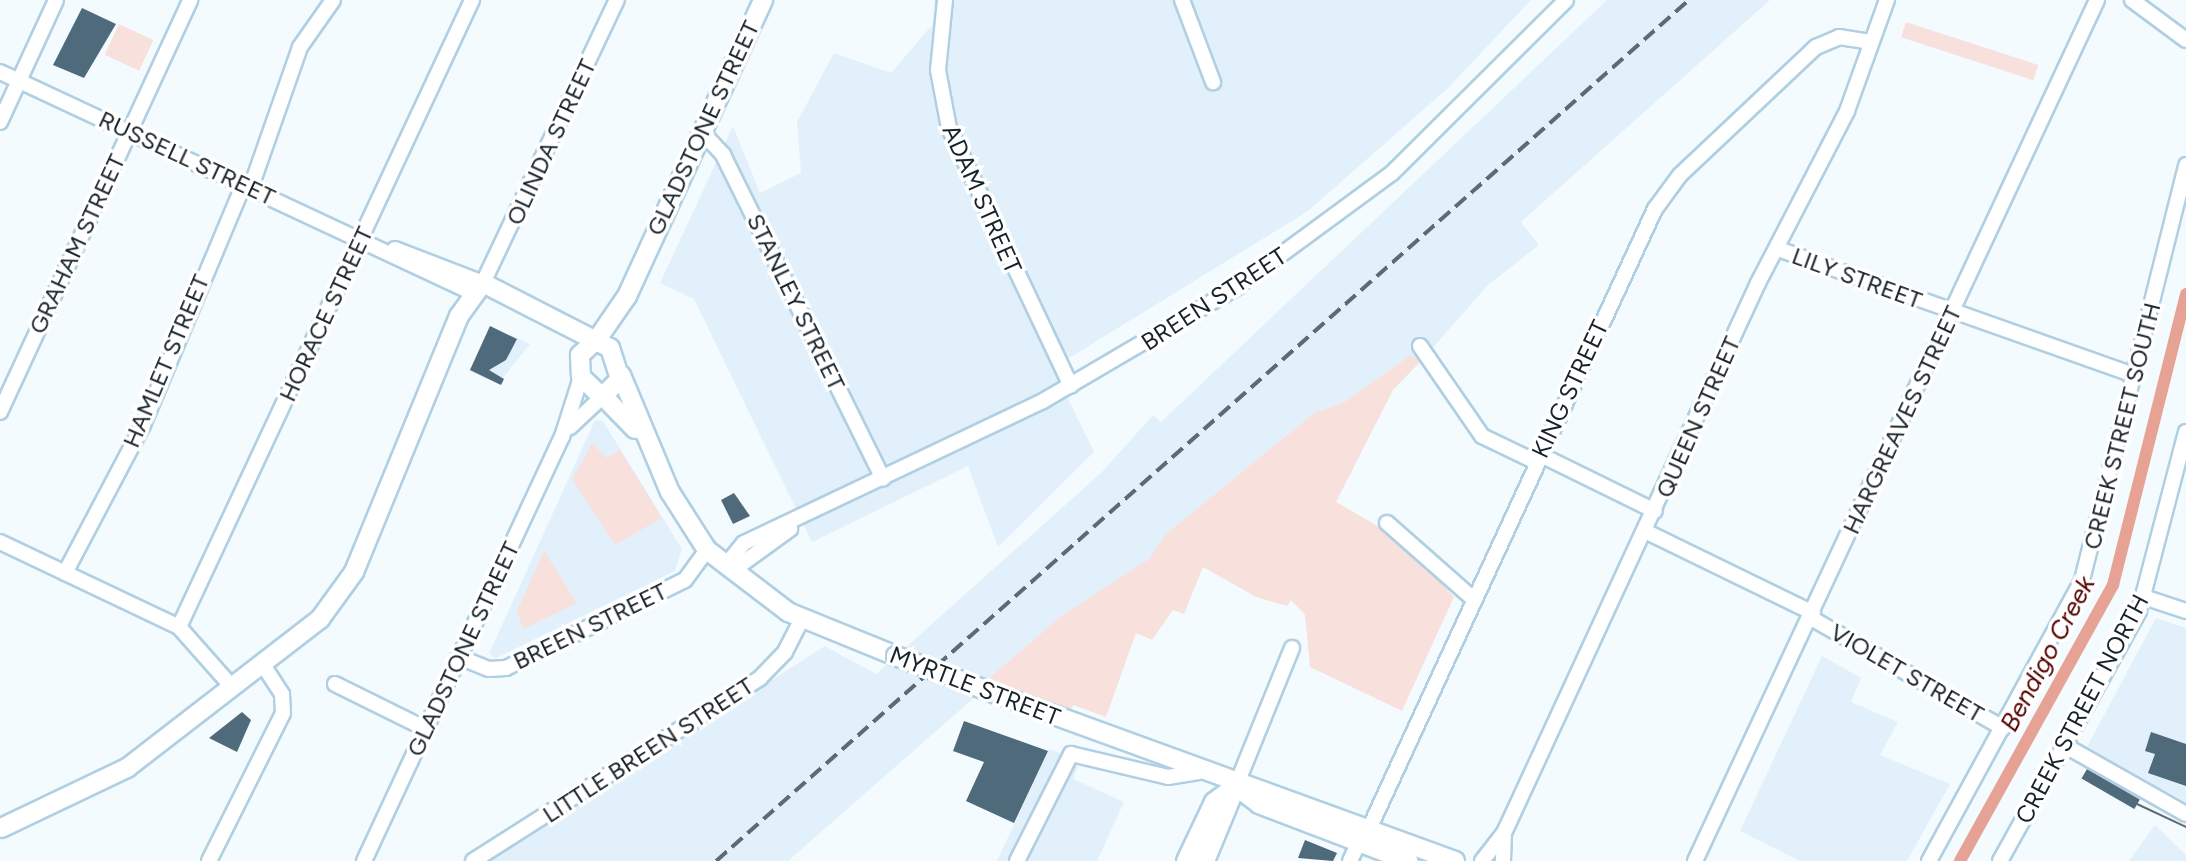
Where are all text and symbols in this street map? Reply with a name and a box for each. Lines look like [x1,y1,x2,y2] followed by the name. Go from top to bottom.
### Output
[641,16,765,240] street label: GLADSTONE STREET
[500,55,602,229] street label: OLINDA STREET
[94,105,280,211] street label: RUSSELL STREET
[936,120,1028,278] street label: ADAM STREET
[23,150,131,338] street label: GRAHAM STREET
[741,209,851,395] street label: STANLEY STREET
[273,222,379,406] street label: HORACE STREET
[1136,241,1292,357] street label: BREEN STREET
[1788,241,1926,315] street label: LILY STREET
[117,270,215,452] street label: HAMLET STREET
[2077,300,2167,552] street label: CREEK STREET SOUTH
[1837,301,1967,539] street label: HARGREAVES STREET
[1526,316,1614,462] street label: KING STREET
[1650,332,1746,502] street label: QUEEN STREET
[401,537,525,761] street label: GLADSTONE STREET
[1994,571,2102,737] water label: Bendigo Creek
[509,576,671,676] street label: BREEN STREET
[2009,590,2155,828] street label: CREEK STREET NORTH
[1825,617,1989,729] street label: VIOLET STREET
[886,640,1064,732] street label: MYRTLE STREET
[537,671,759,829] street label: LITTLE BREEN STREET

